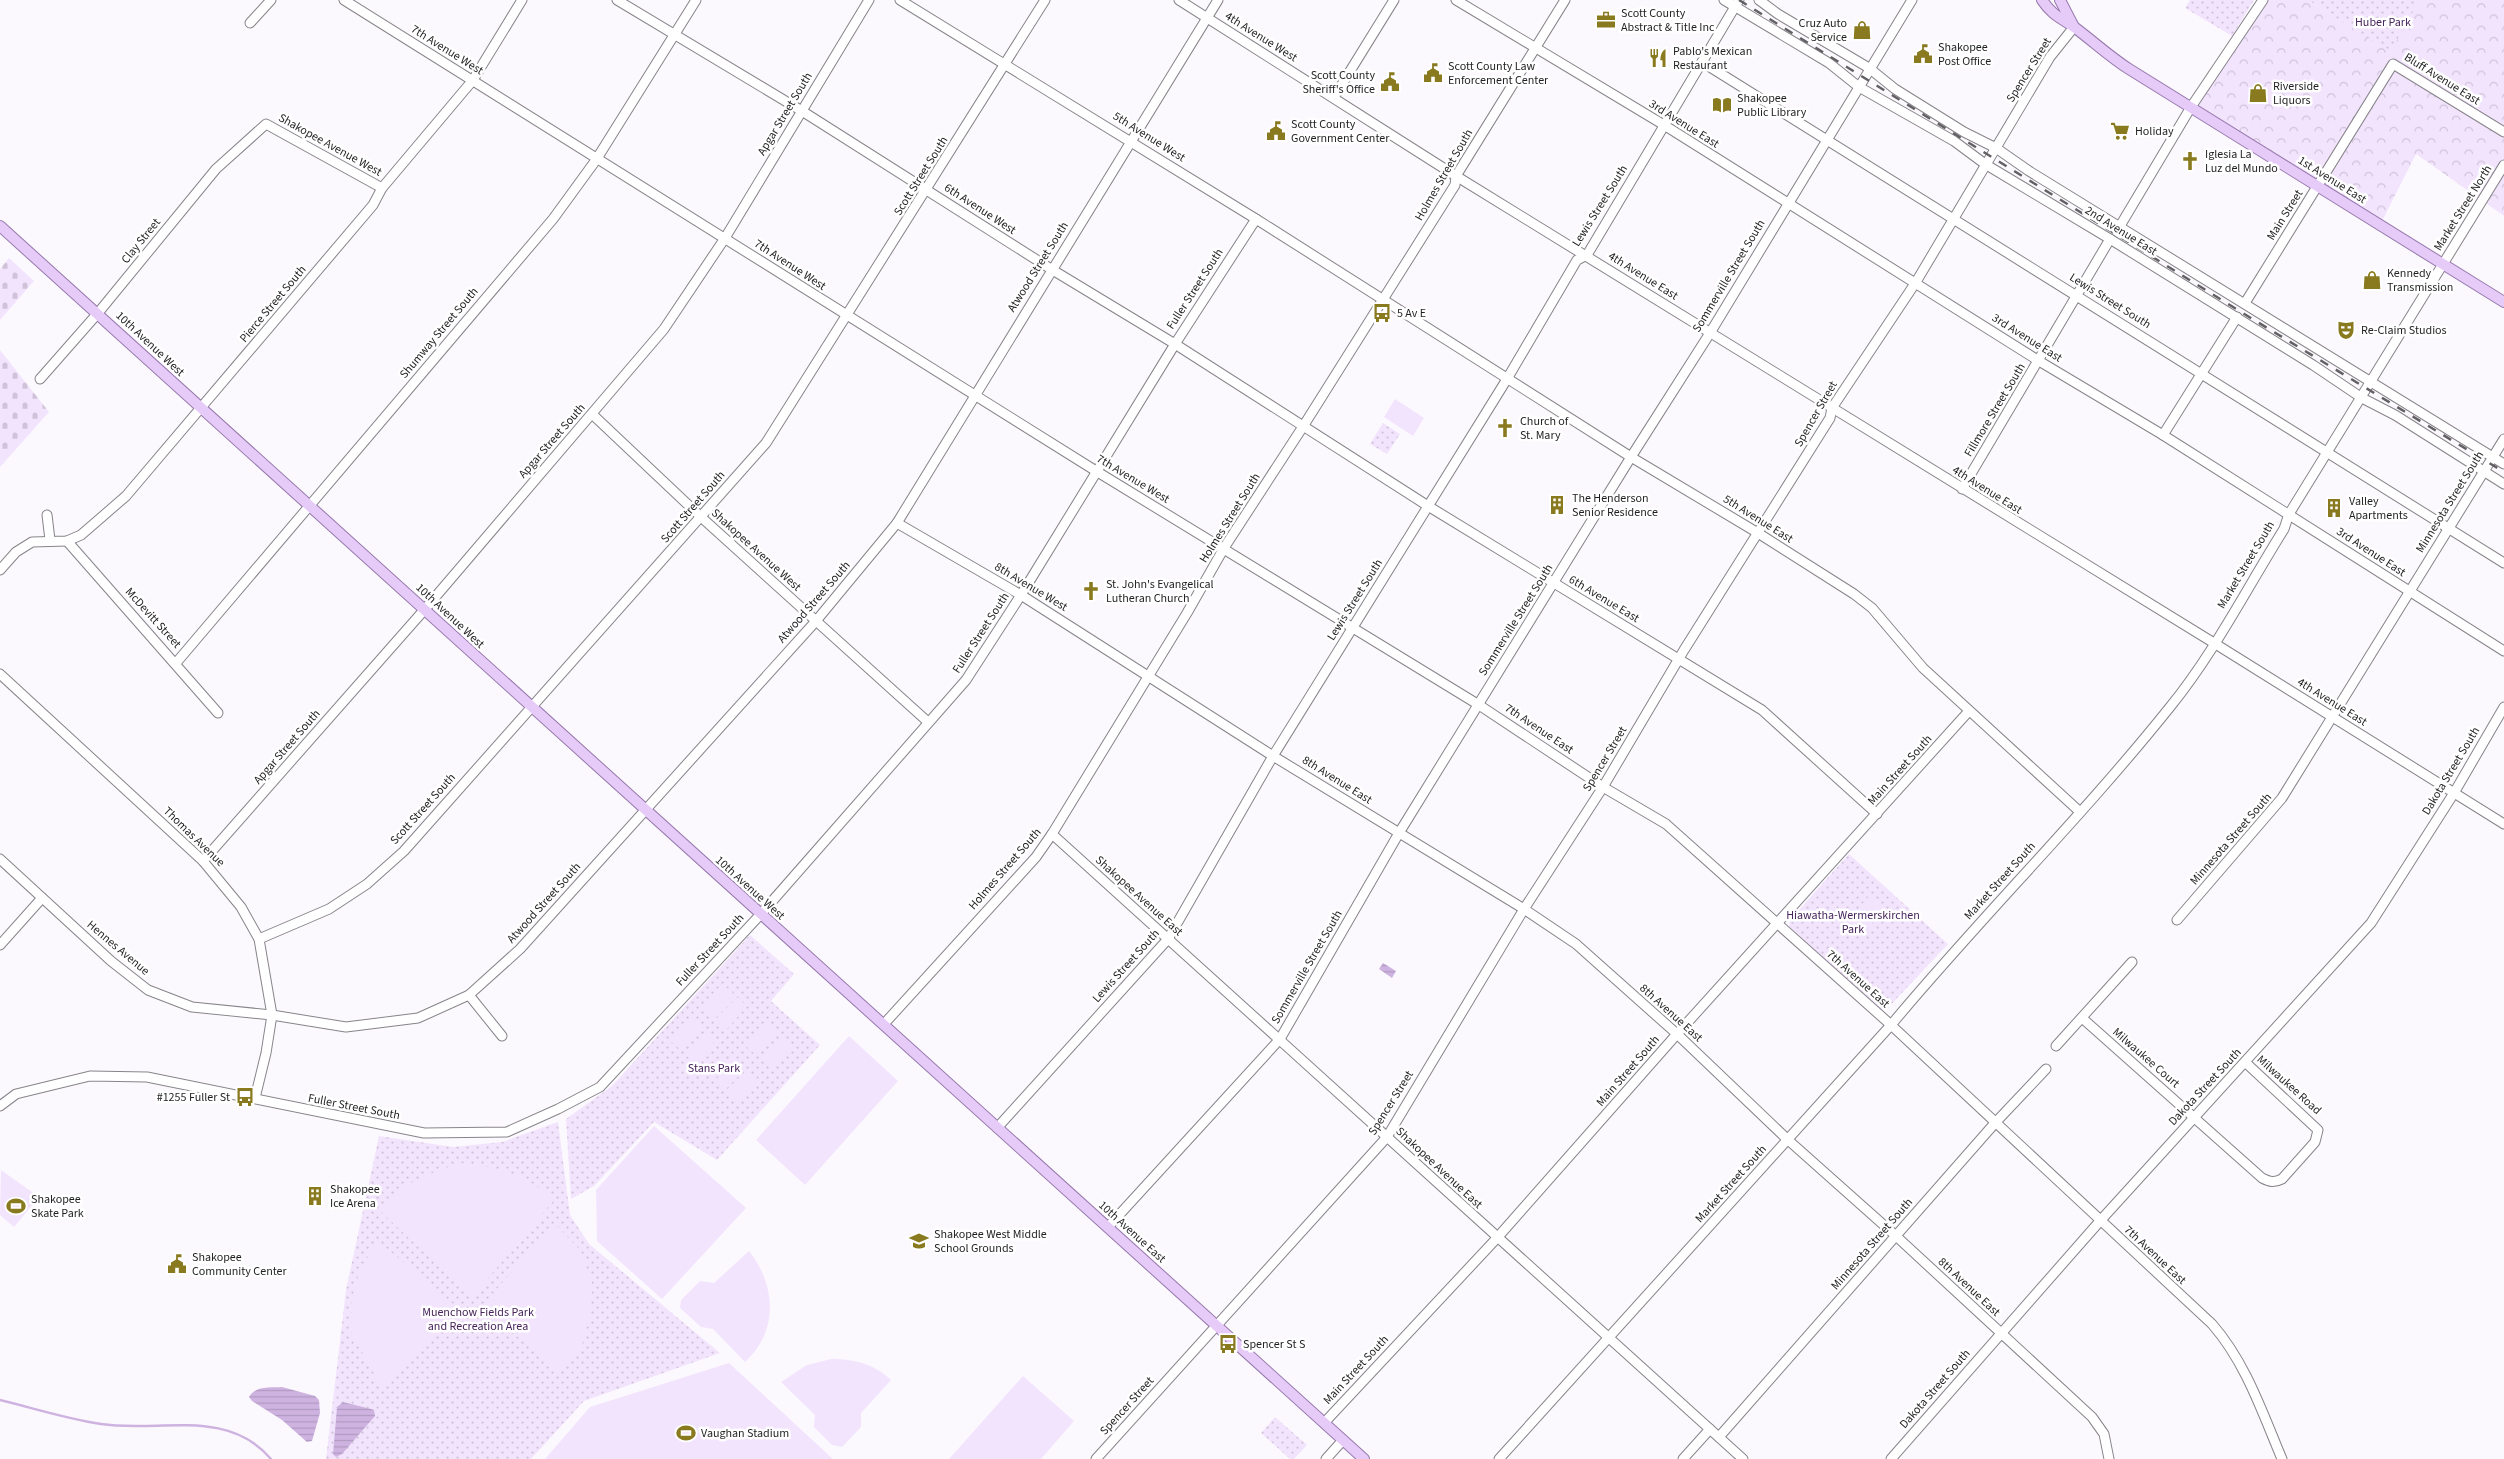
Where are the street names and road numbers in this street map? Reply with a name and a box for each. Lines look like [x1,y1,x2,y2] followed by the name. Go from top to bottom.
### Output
[1221,8,1301,66] street label: 4th Avenue West
[407,21,487,79] street label: 7th Avenue West
[2002,34,2056,106] street label: Spencer Street
[2401,49,2483,109] street label: Bluff Avenue East
[753,69,817,159] street label: Apgar Street South
[1646,96,1722,152] street label: 3rd Avenue East
[1109,108,1189,166] street label: 5th Avenue West
[275,109,385,181] street label: Shakopee Avenue West
[1411,126,1477,224] street label: Holmes Street South
[890,133,952,219] street label: Scott Street South
[2295,152,2369,208] street label: 1st Avenue East
[1568,162,1632,250] street label: Lewis Street South
[2430,162,2496,254] street label: Market Street North
[941,179,1019,239] street label: 6th Avenue West
[2263,186,2307,244] street label: Main Street
[2082,202,2160,260] street label: 2nd Avenue East
[117,215,165,267] street label: Clay Street
[1689,216,1769,336] street label: Sommerville Street South
[1003,219,1073,315] street label: Atwood Street South
[751,235,829,295] street label: 7th Avenue West
[1162,245,1228,333] street label: Fuller Street South
[1605,248,1681,304] street label: 4th Avenue East
[236,262,310,346] street label: Pierce Street South
[2066,269,2154,333] street label: Lewis Street South
[396,284,482,382] street label: Shumway Street South
[112,308,188,380] street label: 10th Avenue West
[1989,310,2065,366] street label: 3rd Avenue East
[1960,360,2030,460] street label: Fillmore Street South
[1790,378,1842,450] street label: Spencer Street
[515,400,589,482] street label: Apgar Street South
[2412,448,2488,556] street label: Minnesota Street South
[1093,450,1173,508] street label: 7th Avenue West
[1949,462,2025,518] street label: 4th Avenue East
[657,467,729,547] street label: Scott Street South
[1195,470,1265,566] street label: Holmes Street South
[1720,491,1796,547] street label: 5th Avenue East
[707,505,805,595] street label: Shakopee Avenue West
[2213,518,2279,612] street label: Market Street South
[2333,523,2409,581] street label: 3rd Avenue East
[1323,556,1387,644] street label: Lewis Street South
[774,557,854,647] street label: Atwood Street South
[991,558,1071,616] street label: 8th Avenue West
[1475,561,1557,679] street label: Sommerville Street South
[1566,571,1642,627] street label: 6th Avenue East
[412,580,488,652] street label: 10th Avenue West
[121,584,185,652] street label: McDevitt Street
[948,589,1014,677] street label: Fuller Street South
[2294,674,2370,730] street label: 4th Avenue East
[1501,700,1577,758] street label: 7th Avenue East
[250,706,324,788] street label: Apgar Street South
[1579,723,1631,795] street label: Spencer Street
[2418,724,2484,818] street label: Dakota Street South
[1864,731,1936,809] street label: Main Street South
[1299,752,1375,808] street label: 8th Avenue East
[386,770,460,848] street label: Scott Street South
[2186,789,2276,889] street label: Minnesota Street South
[159,803,229,871] street label: Thomas Avenue
[965,824,1045,914] street label: Holmes Street South
[1960,838,2040,924] street label: Market Street South
[711,852,789,924] street label: 10th Avenue West
[1091,852,1187,940] street label: Shakopee Avenue East
[503,859,585,947] street label: Atwood Street South
[1267,907,1347,1027] street label: Sommerville Street South
[672,910,748,990] street label: Fuller Street South
[83,917,153,979] street label: Hennes Avenue
[1089,926,1163,1006] street label: Lewis Street South
[1823,946,1893,1012] street label: 7th Avenue East
[1636,980,1706,1046] street label: 8th Avenue East
[2109,1024,2183,1092] street label: Milwaukee Court
[1592,1032,1664,1110] street label: Main Street South
[2165,1045,2245,1129] street label: Dakota Street South
[2253,1051,2325,1119] street label: Milwaukee Road
[1364,1067,1418,1139] street label: Spencer Street
[307,1090,401,1124] street label: Fuller Street South
[1392,1123,1486,1213] street label: Shakopee Avenue East
[1691,1141,1771,1227] street label: Market Street South
[1827,1194,1917,1294] street label: Minnesota Street South
[1095,1197,1169,1267] street label: 10th Avenue East
[2120,1222,2190,1288] street label: 7th Avenue East
[1934,1254,2004,1320] street label: 8th Avenue East
[1319,1332,1393,1408] street label: Main Street South
[1896,1346,1974,1432] street label: Dakota Street South
[1096,1373,1158,1439] street label: Spencer Street

